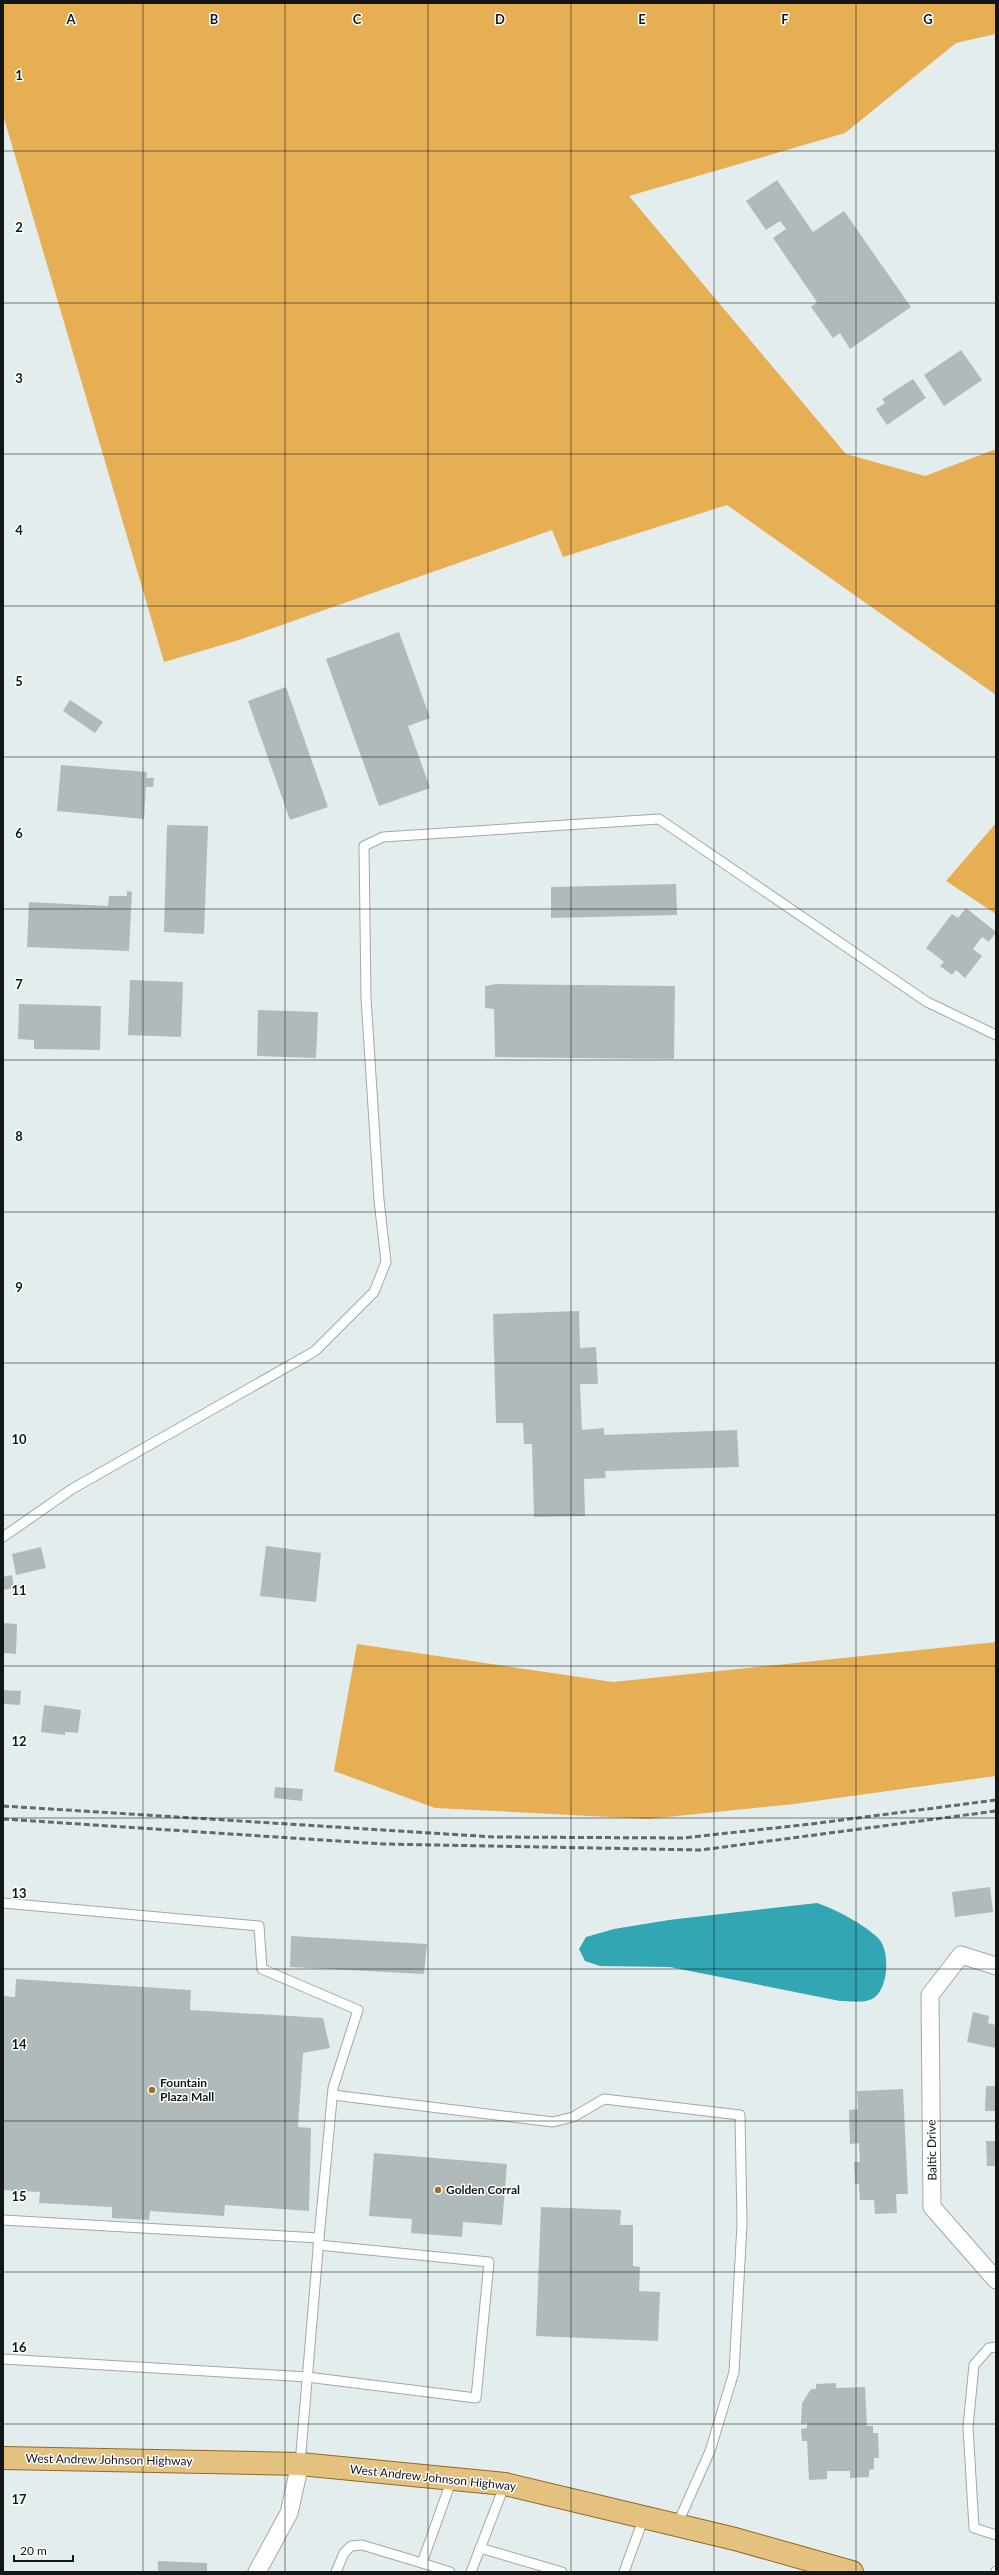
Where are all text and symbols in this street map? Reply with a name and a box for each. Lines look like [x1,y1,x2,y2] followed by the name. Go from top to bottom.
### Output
[65,11,76,27] text: A
[210,11,219,27] text: B
[353,11,362,27] text: C
[495,11,505,27] text: D
[638,11,646,27] text: E
[781,11,789,27] text: F
[923,11,933,27] text: G
[15,67,23,83] text: 1
[15,219,23,235] text: 2
[15,370,23,386] text: 3
[15,522,23,538] text: 4
[15,673,23,689] text: 5
[15,825,23,841] text: 6
[15,976,23,992] text: 7
[15,1128,23,1144] text: 8
[15,1279,23,1295] text: 9
[11,1431,27,1447] text: 10
[11,1582,27,1598] text: 11
[11,1733,27,1749] text: 12
[11,1885,27,1901] text: 13
[11,2036,27,2052] text: 14
[160,2075,214,2104] place label: Fountain Plaza Mall
[147,2085,157,2095] marker: Fountain Plaza Mall
[923,2119,940,2181] street label: Baltic Drive
[446,2182,520,2197] place label: Golden Corral
[433,2185,443,2195] marker: Golden Corral
[11,2188,27,2204] text: 15
[11,2339,27,2355] text: 16
[25,2451,193,2468] street label: West Andrew Johnson Highway
[349,2461,518,2494] street label: West Andrew Johnson Highway
[11,2491,27,2507] text: 17
[14,2537,73,2563] scale bar
[20,2543,47,2558] text: 20 m

